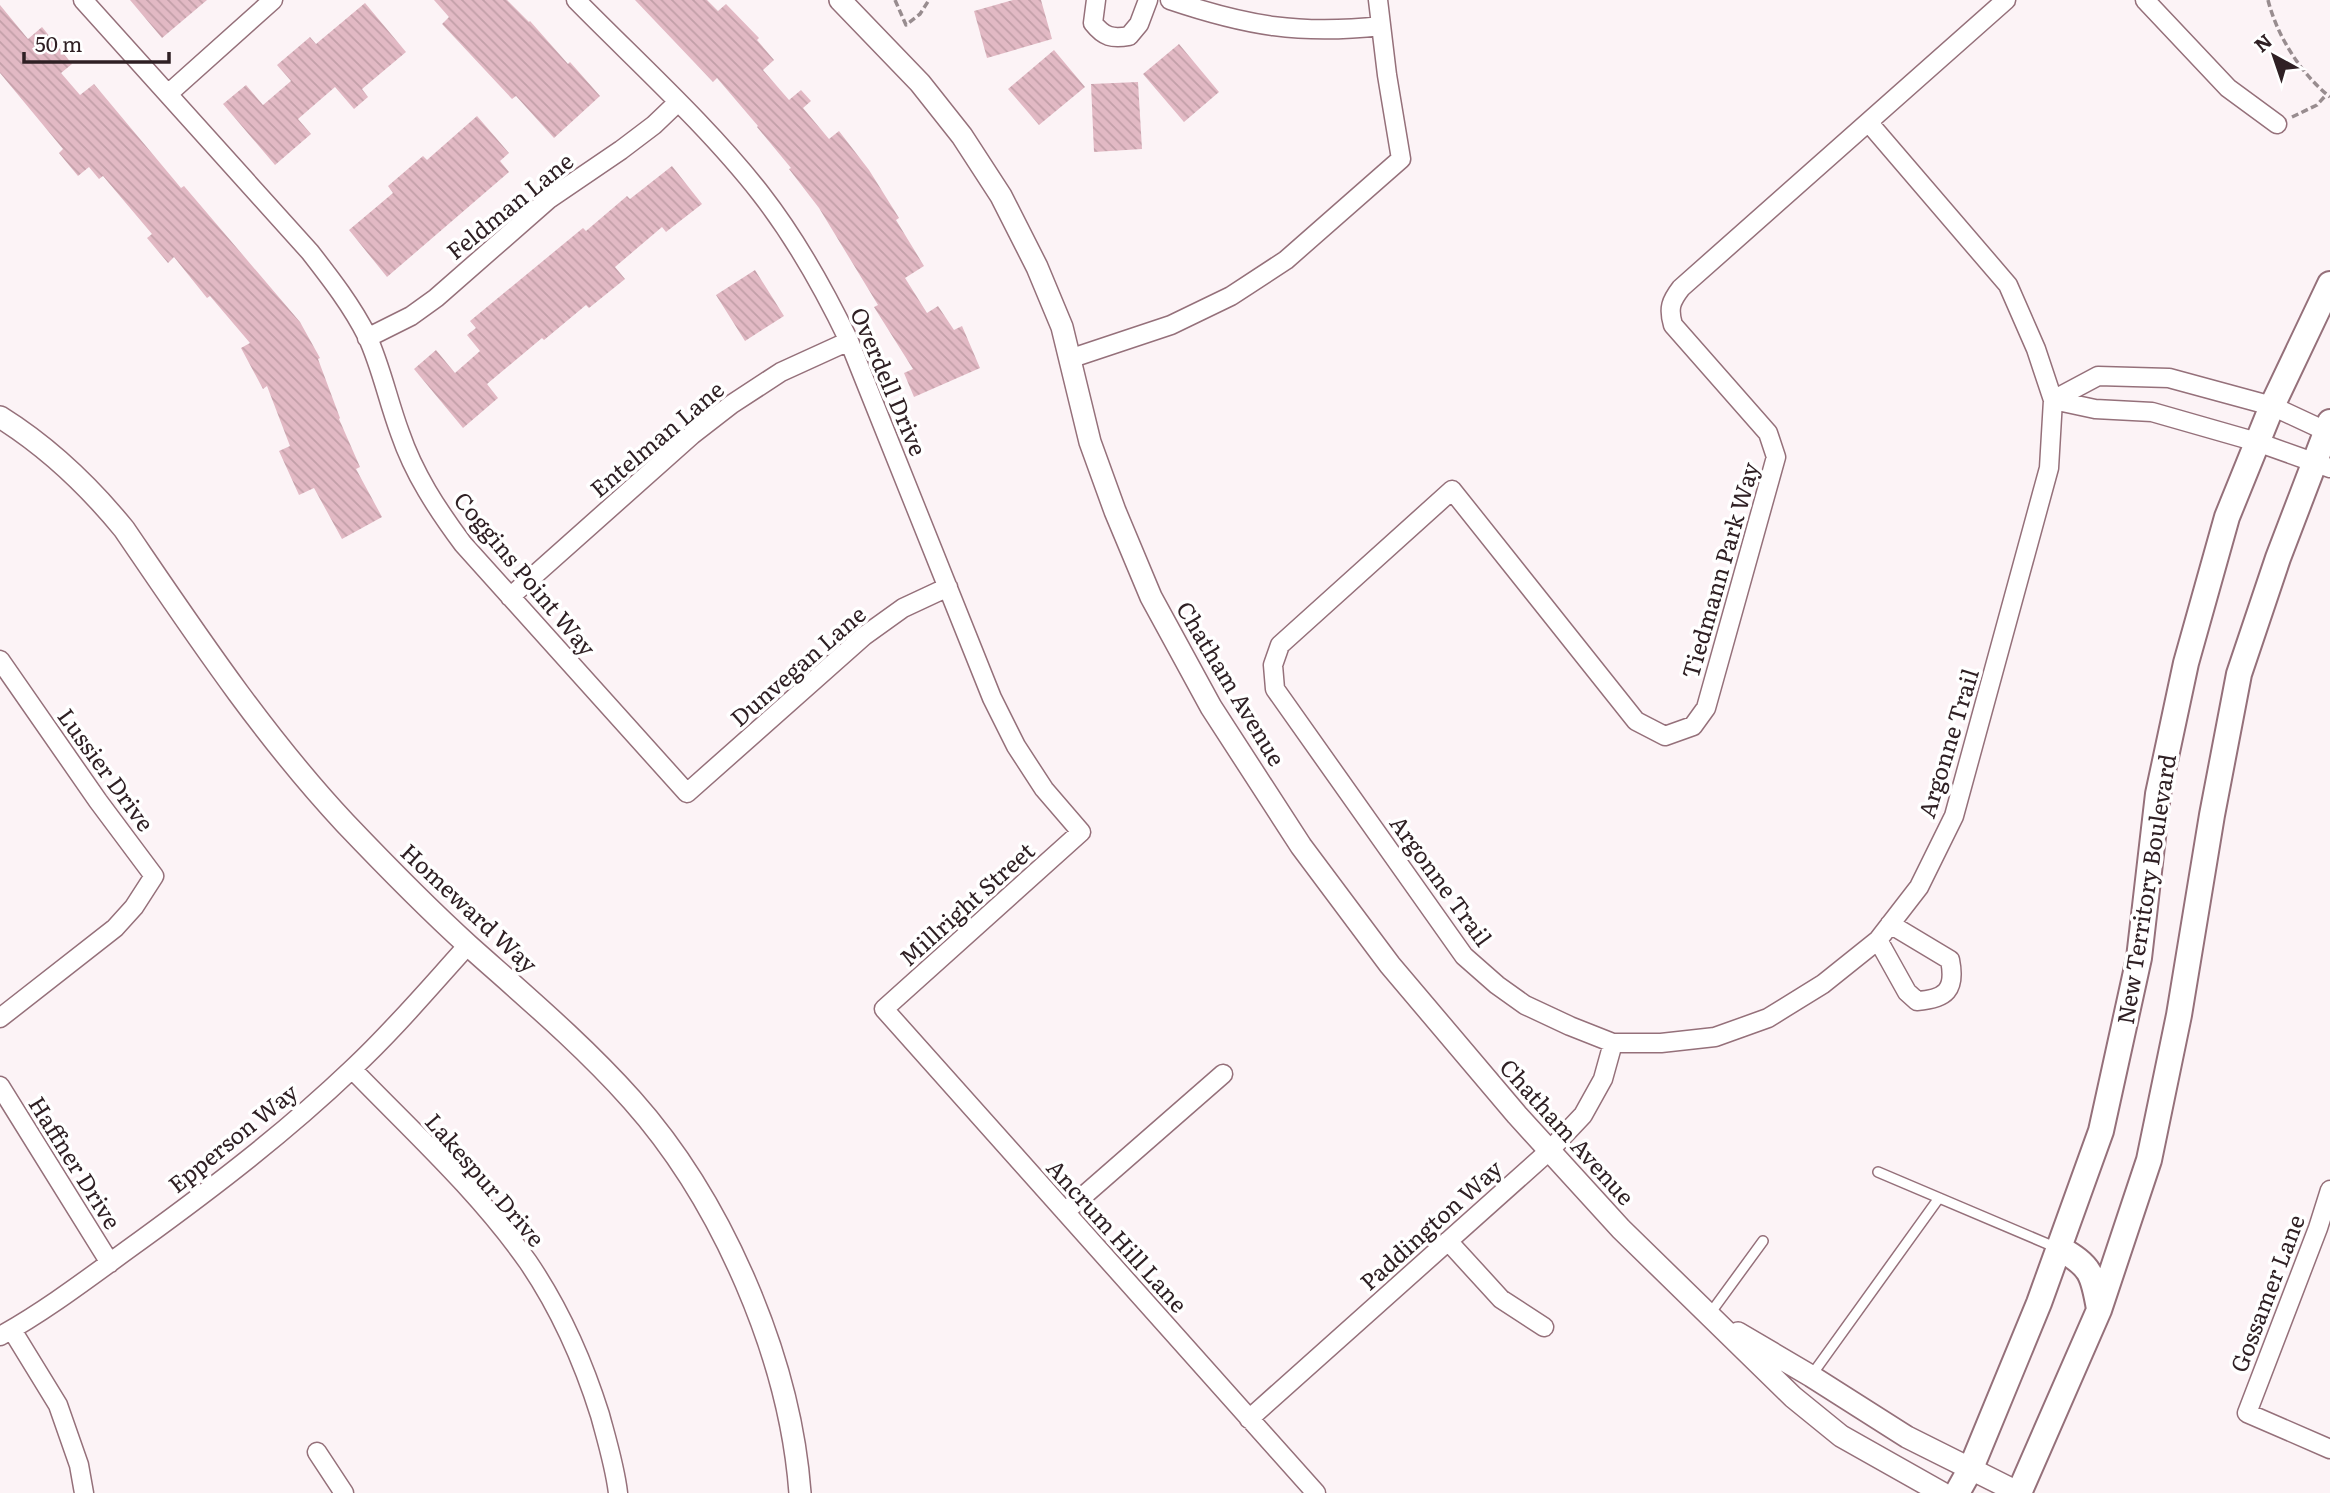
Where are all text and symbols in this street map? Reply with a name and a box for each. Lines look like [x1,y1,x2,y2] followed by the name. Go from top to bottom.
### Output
[24,21,170,65] scale bar
[2239,21,2309,91] north arrow
[2247,26,2278,58] text: N
[35,27,82,58] text: 50 m
[438,143,580,267] street label: Feldman Lane
[843,301,937,461] street label: Overdell Drive
[582,372,730,504] street label: Entelman Lane
[1672,457,1766,682] street label: Tiedmann Park Way
[447,483,606,663] street label: Coggins Point Way
[1169,594,1295,772] street label: Chatham Avenue
[722,596,872,734] street label: Dunvegan Lane
[1908,664,1986,822] street label: Argonne Trail
[51,700,163,838] street label: Lussier Drive
[2107,751,2183,1027] street label: New Territory Boulevard
[1383,807,1501,953] street label: Argonne Trail
[891,833,1041,973] street label: Millright Street
[394,834,547,980] street label: Homeward Way
[1493,1050,1643,1212] street label: Chatham Avenue
[160,1074,305,1200] street label: Epperson Way
[22,1089,130,1235] street label: Haffner Drive
[418,1105,554,1253] street label: Lakespur Drive
[1351,1150,1509,1297] street label: Paddington Way
[1040,1151,1196,1319] street label: Ancrum Hill Lane
[2220,1209,2312,1377] street label: Gossamer Lane

